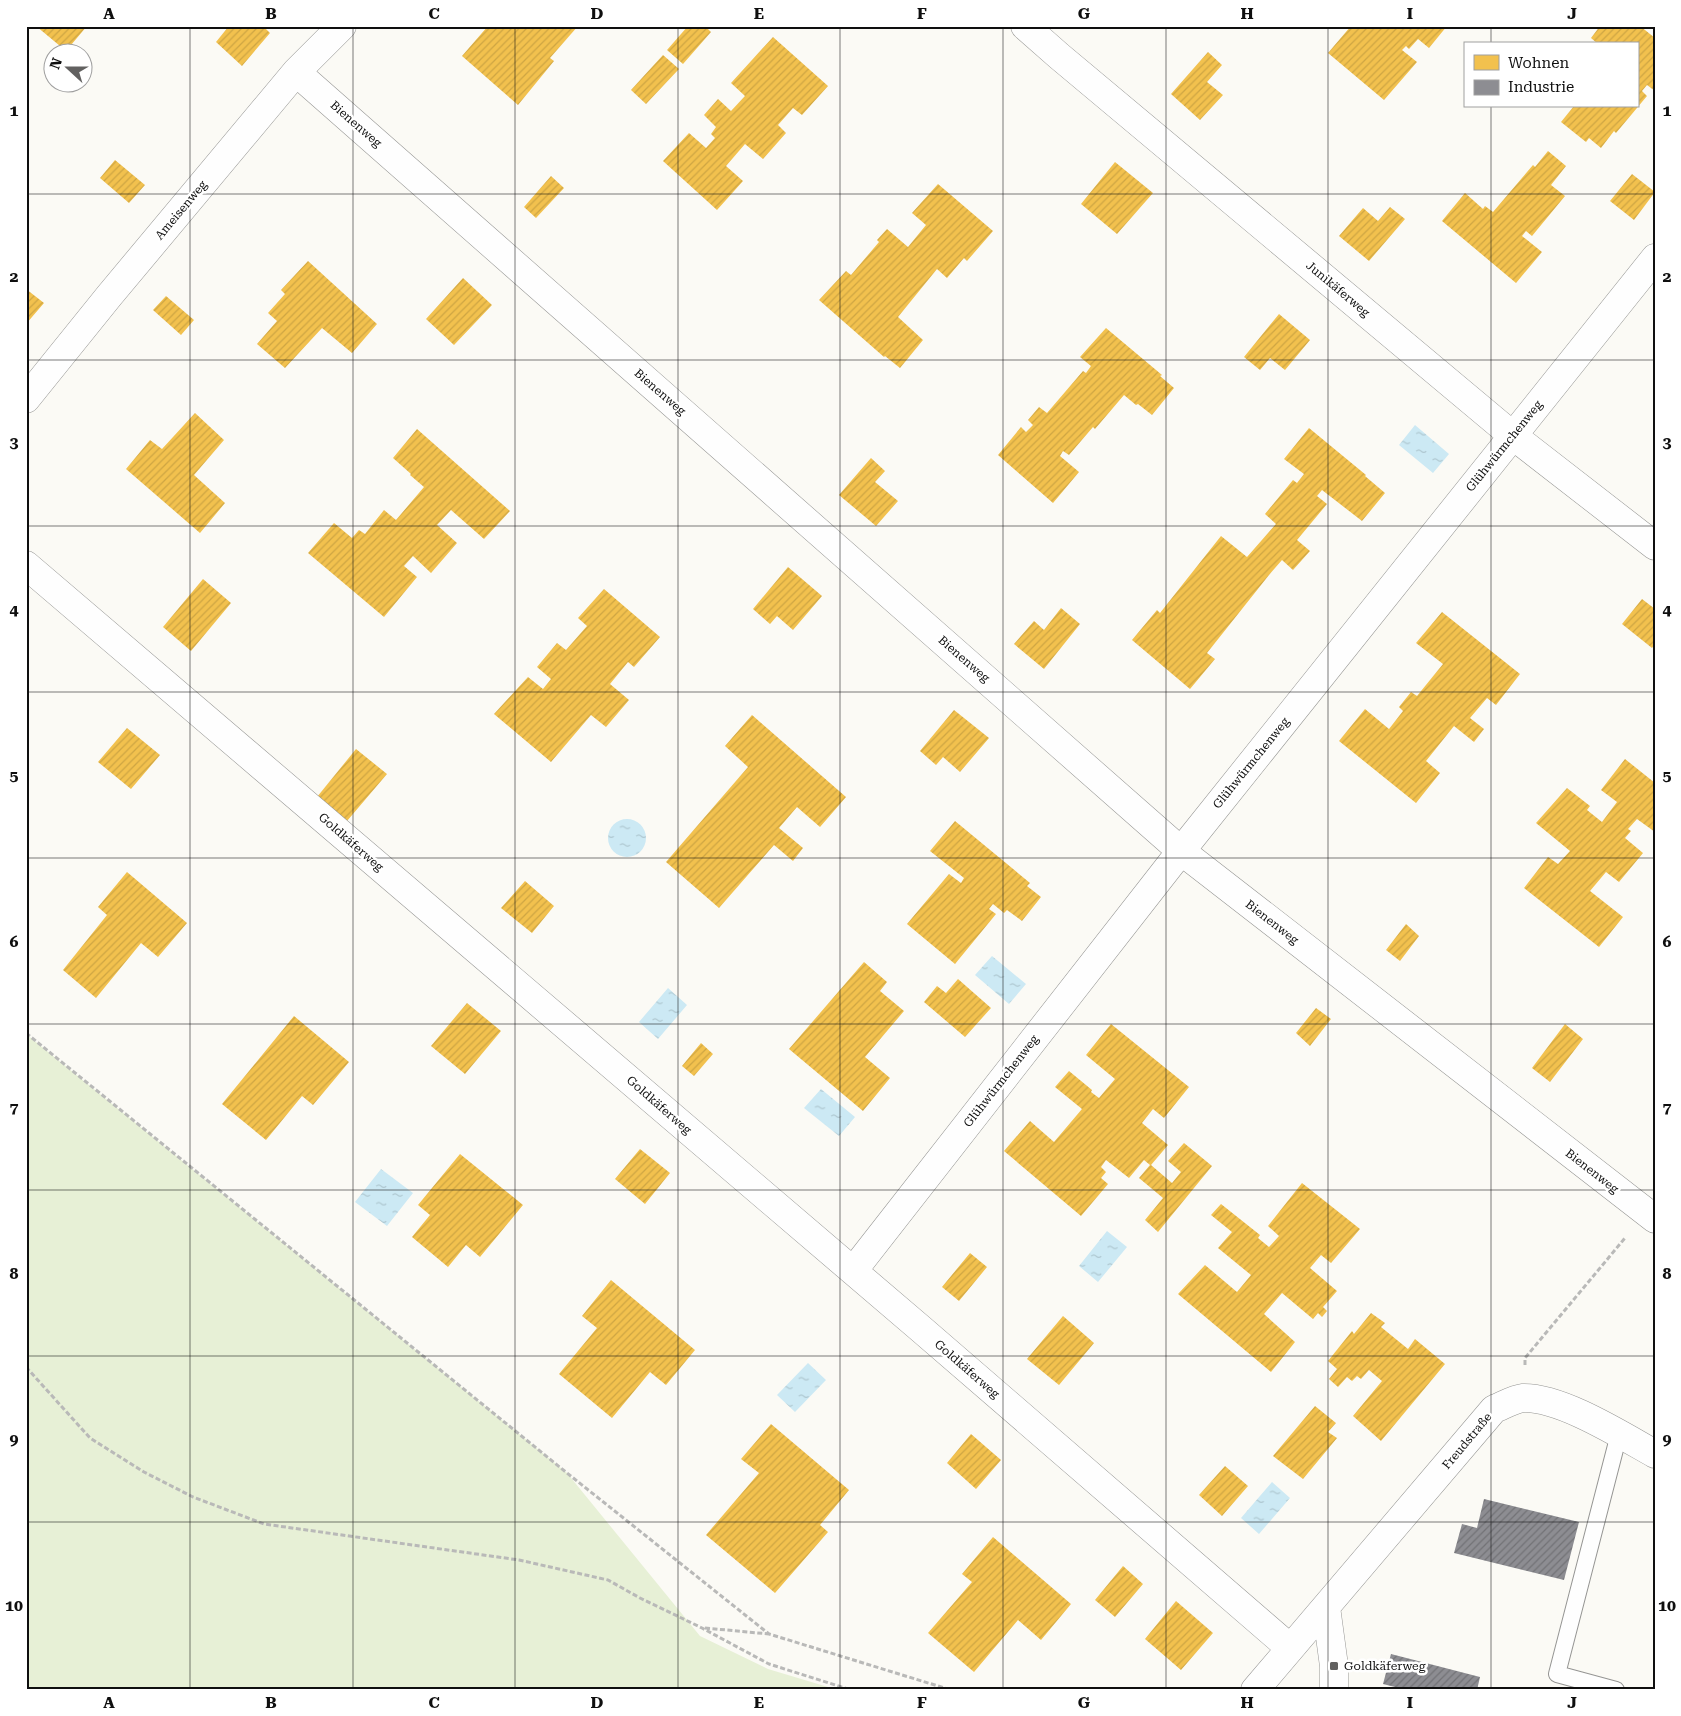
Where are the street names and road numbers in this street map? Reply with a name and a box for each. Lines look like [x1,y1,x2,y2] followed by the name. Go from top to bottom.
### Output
[327,98,385,150] street label: Bienenweg
[152,178,210,242] street label: Ameisenweg
[1303,258,1373,320] street label: Junikäferweg
[631,366,689,418] street label: Bienenweg
[1463,397,1545,494] street label: Glühwürmchenweg
[935,633,993,685] street label: Bienenweg
[1210,714,1292,811] street label: Glühwürmchenweg
[316,810,386,874] street label: Goldkäferweg
[1243,897,1301,947] street label: Bienenweg
[961,1032,1041,1130] street label: Glühwürmchenweg
[624,1073,694,1137] street label: Goldkäferweg
[1563,1146,1621,1196] street label: Bienenweg
[932,1337,1002,1401] street label: Goldkäferweg
[1439,1410,1495,1472] street label: Freudstraße

